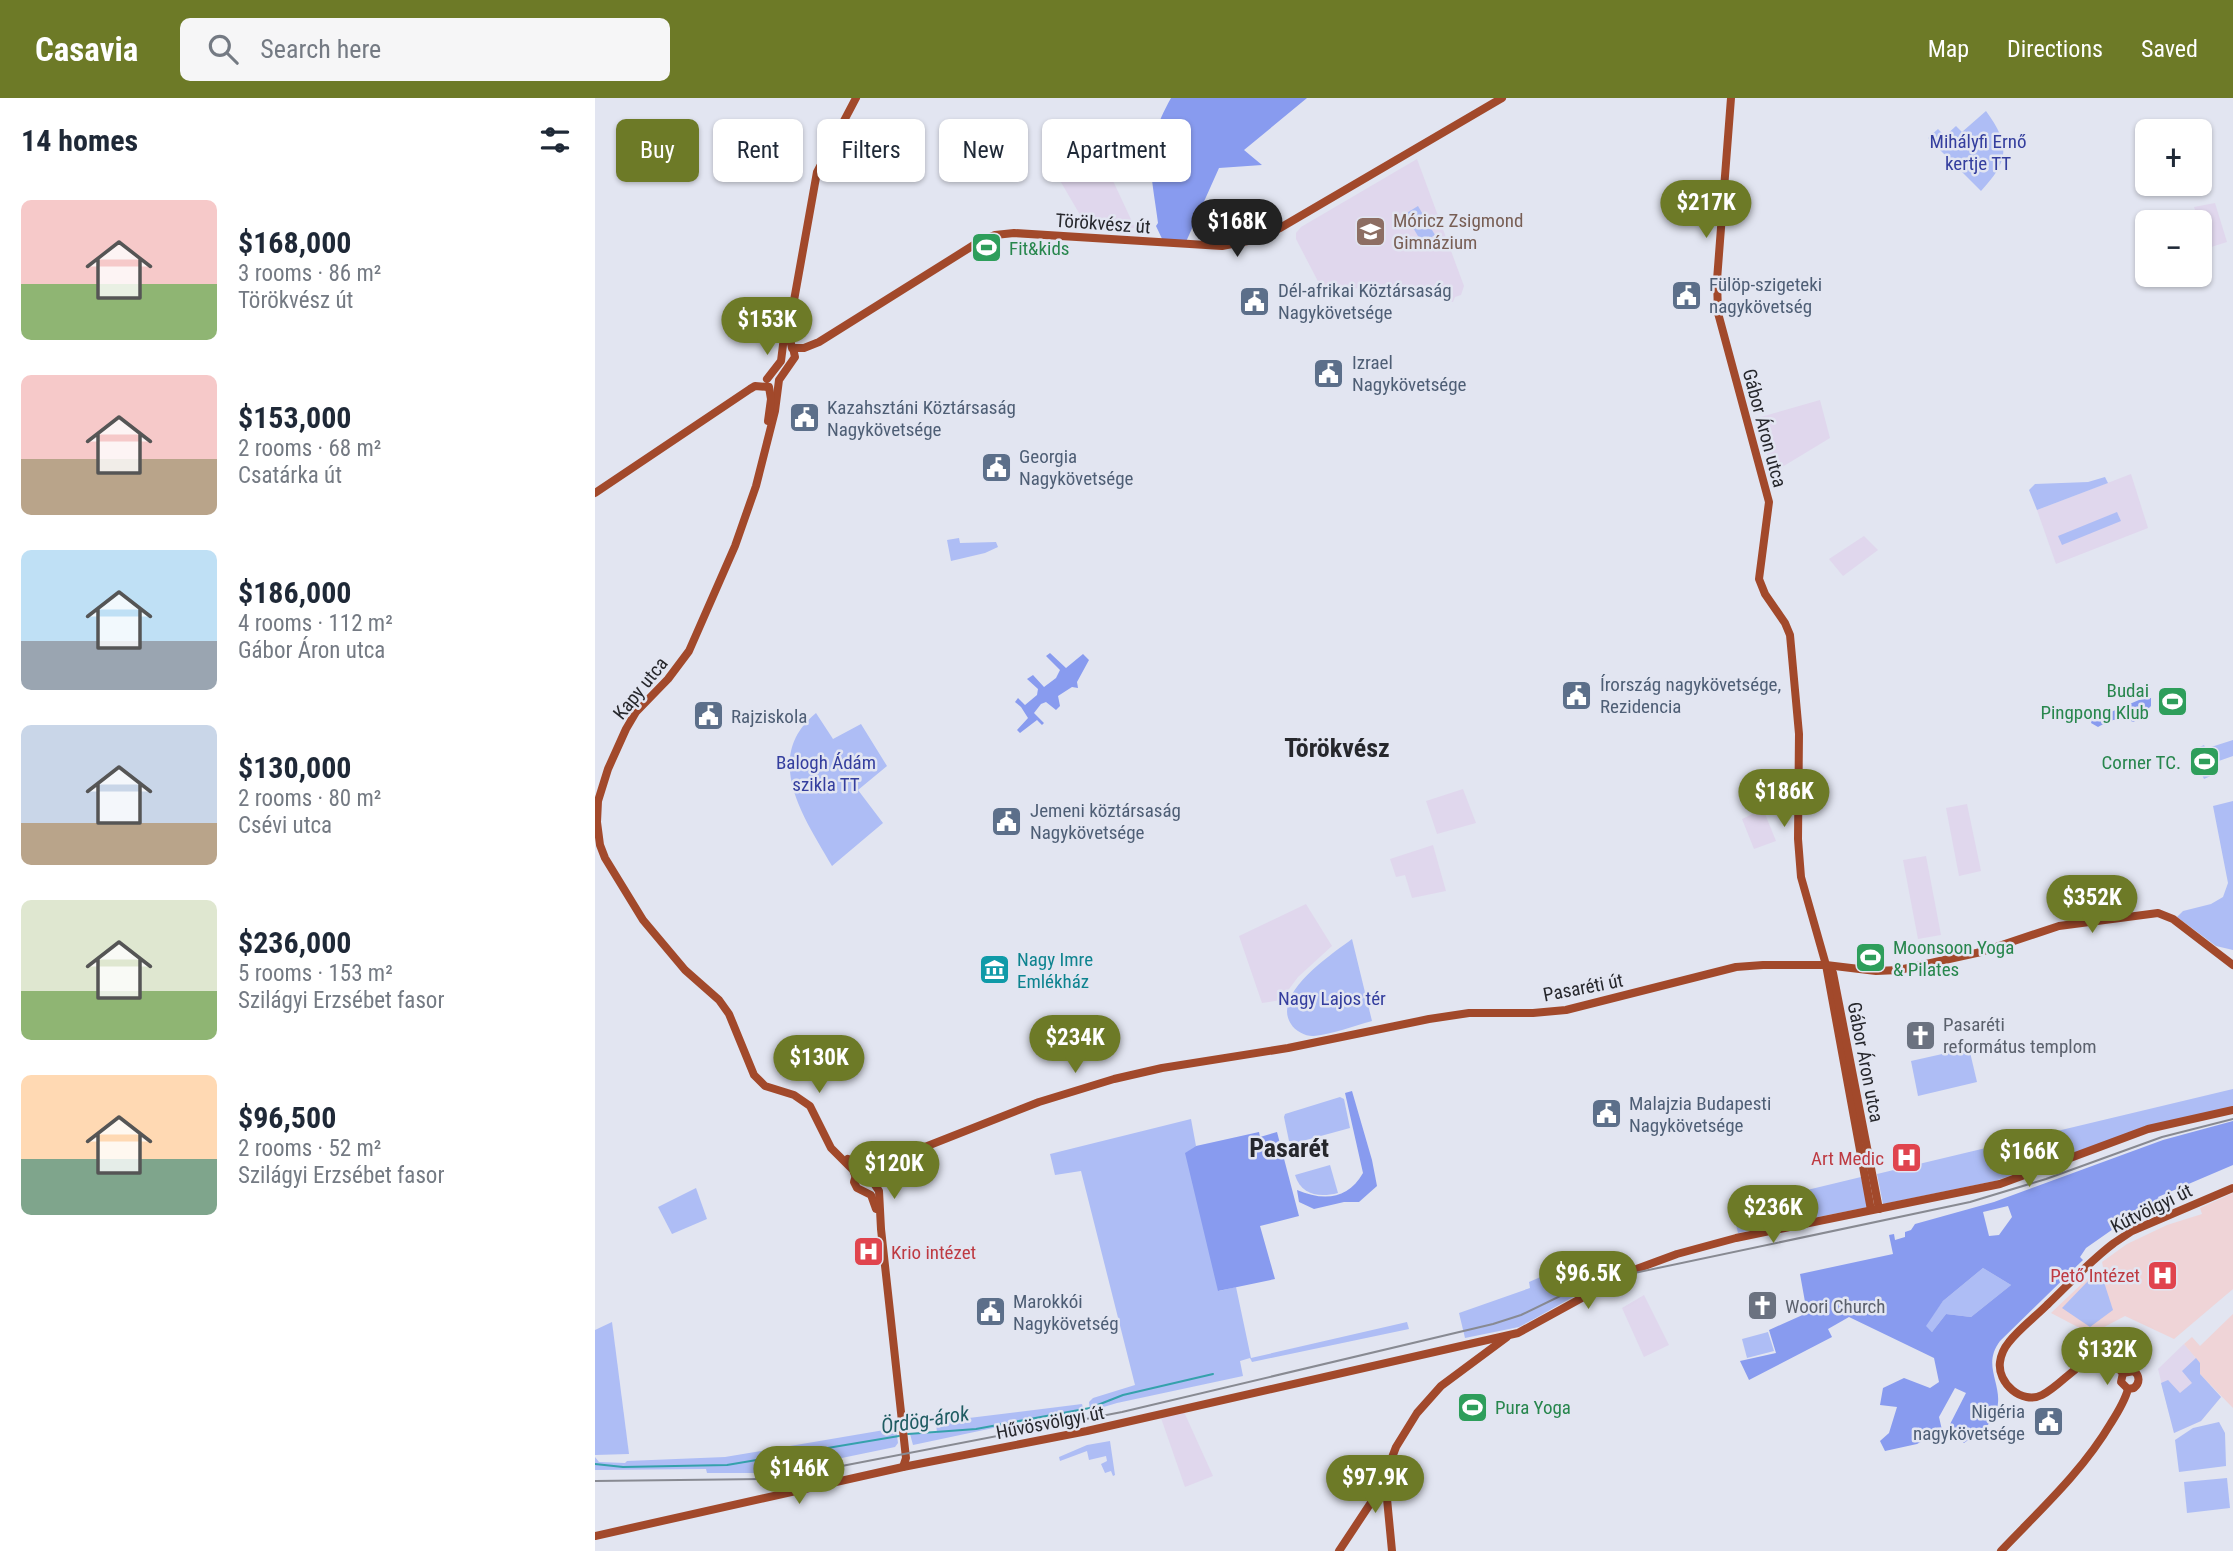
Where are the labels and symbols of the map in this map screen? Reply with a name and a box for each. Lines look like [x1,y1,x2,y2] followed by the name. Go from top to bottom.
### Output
[1930,130,2026,175] park label: Mihályfi Ernő kertje TT
[1657,180,1755,240] pin: $217K
[1188,200,1286,259] pin: $168K
[1055,209,1151,238] street label: Törökvész út
[1393,209,1523,254] place label: Móricz Zsigmond Gimnázium
[1353,214,1387,248] school or university icon: Móricz Zsigmond Gimnázium
[969,231,1003,265] sports icon: Fit&kids
[1009,237,1069,260] place label: Fit&kids
[1709,273,1822,318] place label: Fülöp-szigeteki nagykövetség
[1669,278,1703,312] public building icon: Fülöp-szigeteki nagykövetség
[1278,279,1452,324] place label: Dél-afrikai Köztársaság Nagykövetsége
[1238,284,1272,318] public building icon: Dél-afrikai Köztársaság Nagykövetsége
[718,298,816,357] pin: $153K
[1352,351,1467,396] place label: Izrael Nagykövetsége
[1312,356,1346,390] public building icon: Izrael Nagykövetsége
[1738,366,1791,490] street label: Gábor Áron utca
[827,396,1016,441] place label: Kazahsztáni Köztársaság Nagykövetsége
[787,401,821,435] public building icon: Kazahsztáni Köztársaság Nagykövetsége
[1019,445,1134,490] place label: Georgia Nagykövetsége
[979,450,1013,484] public building icon: Georgia Nagykövetsége
[608,652,673,724] street label: Kapy utca
[1600,673,1781,718] place label: Írország nagykövetsége, Rezidencia
[1560,678,1594,712] public building icon: Írország nagykövetsége, Rezidencia
[2040,679,2149,724] place label: Budai Pingpong Klub
[2155,684,2189,718] sports icon: Budai Pingpong Klub
[691,699,725,733] public building icon: Rajziskola
[731,705,807,728] place label: Rajziskola
[1284,733,1390,763] district label: Törökvész
[2187,745,2221,779] sports icon: Corner TC.
[776,751,876,796] park label: Balogh Ádám szikla TT
[2102,751,2181,774] place label: Corner TC.
[1735,770,1833,829] pin: $186K
[1030,799,1181,844] place label: Jemeni köztársaság Nagykövetsége
[990,804,1024,838] public building icon: Jemeni köztársaság Nagykövetsége
[2043,876,2141,935] pin: $352K
[1893,936,2014,981] place label: Moonsoon Yoga & Pilates
[1853,941,1887,975] sports icon: Moonsoon Yoga & Pilates
[1017,948,1093,993] place label: Nagy Imre Emlékház
[977,953,1011,987] museum icon: Nagy Imre Emlékház
[1541,968,1625,1007] street label: Pasaréti út
[1278,987,1386,1010] park label: Nagy Lajos tér
[1843,1000,1888,1124] street label: Gábor Áron utca
[1943,1013,2097,1058] place label: Pasaréti református templom
[1026,1016,1124,1075] pin: $234K
[1903,1018,1937,1052] church icon: Pasaréti református templom
[770,1035,868,1095] pin: $130K
[1629,1092,1771,1137] place label: Malajzia Budapesti Nagykövetsége
[1589,1097,1623,1131] public building icon: Malajzia Budapesti Nagykövetsége
[1980,1130,2078,1189] pin: $166K
[1249,1133,1329,1163] district label: Pasarét
[1890,1141,1924,1175] hospital icon: Art Medic
[845,1142,943,1201] pin: $120K
[1811,1147,1884,1170] place label: Art Medic
[2107,1179,2196,1238] street label: Kútvölgyi út
[1724,1186,1822,1245] pin: $236K
[851,1235,885,1269] hospital icon: Krio intézet
[891,1241,976,1264] place label: Krio intézet
[1531,1252,1645,1311] pin: $96.5K
[2146,1258,2180,1292] hospital icon: Pető Intézet
[2050,1264,2140,1287] place label: Pető Intézet
[1745,1289,1779,1323] church icon: Woori Church
[1013,1290,1119,1335] place label: Marokkói Nagykövetség
[973,1295,1007,1329] public building icon: Marokkói Nagykövetség
[1785,1295,1885,1318] place label: Woori Church
[2058,1328,2156,1387] pin: $132K
[1455,1390,1489,1424] sports icon: Pura Yoga
[1495,1396,1571,1419] place label: Pura Yoga
[1913,1400,2025,1445] place label: Nigéria nagykövetsége
[879,1401,972,1439] water label: Ördög-árok
[994,1401,1106,1444] street label: Hűvösvölgyi út
[2031,1405,2065,1439] public building icon: Nigéria nagykövetsége
[750,1446,848,1506] pin: $146K
[1318,1456,1432,1515] pin: $97.9K

